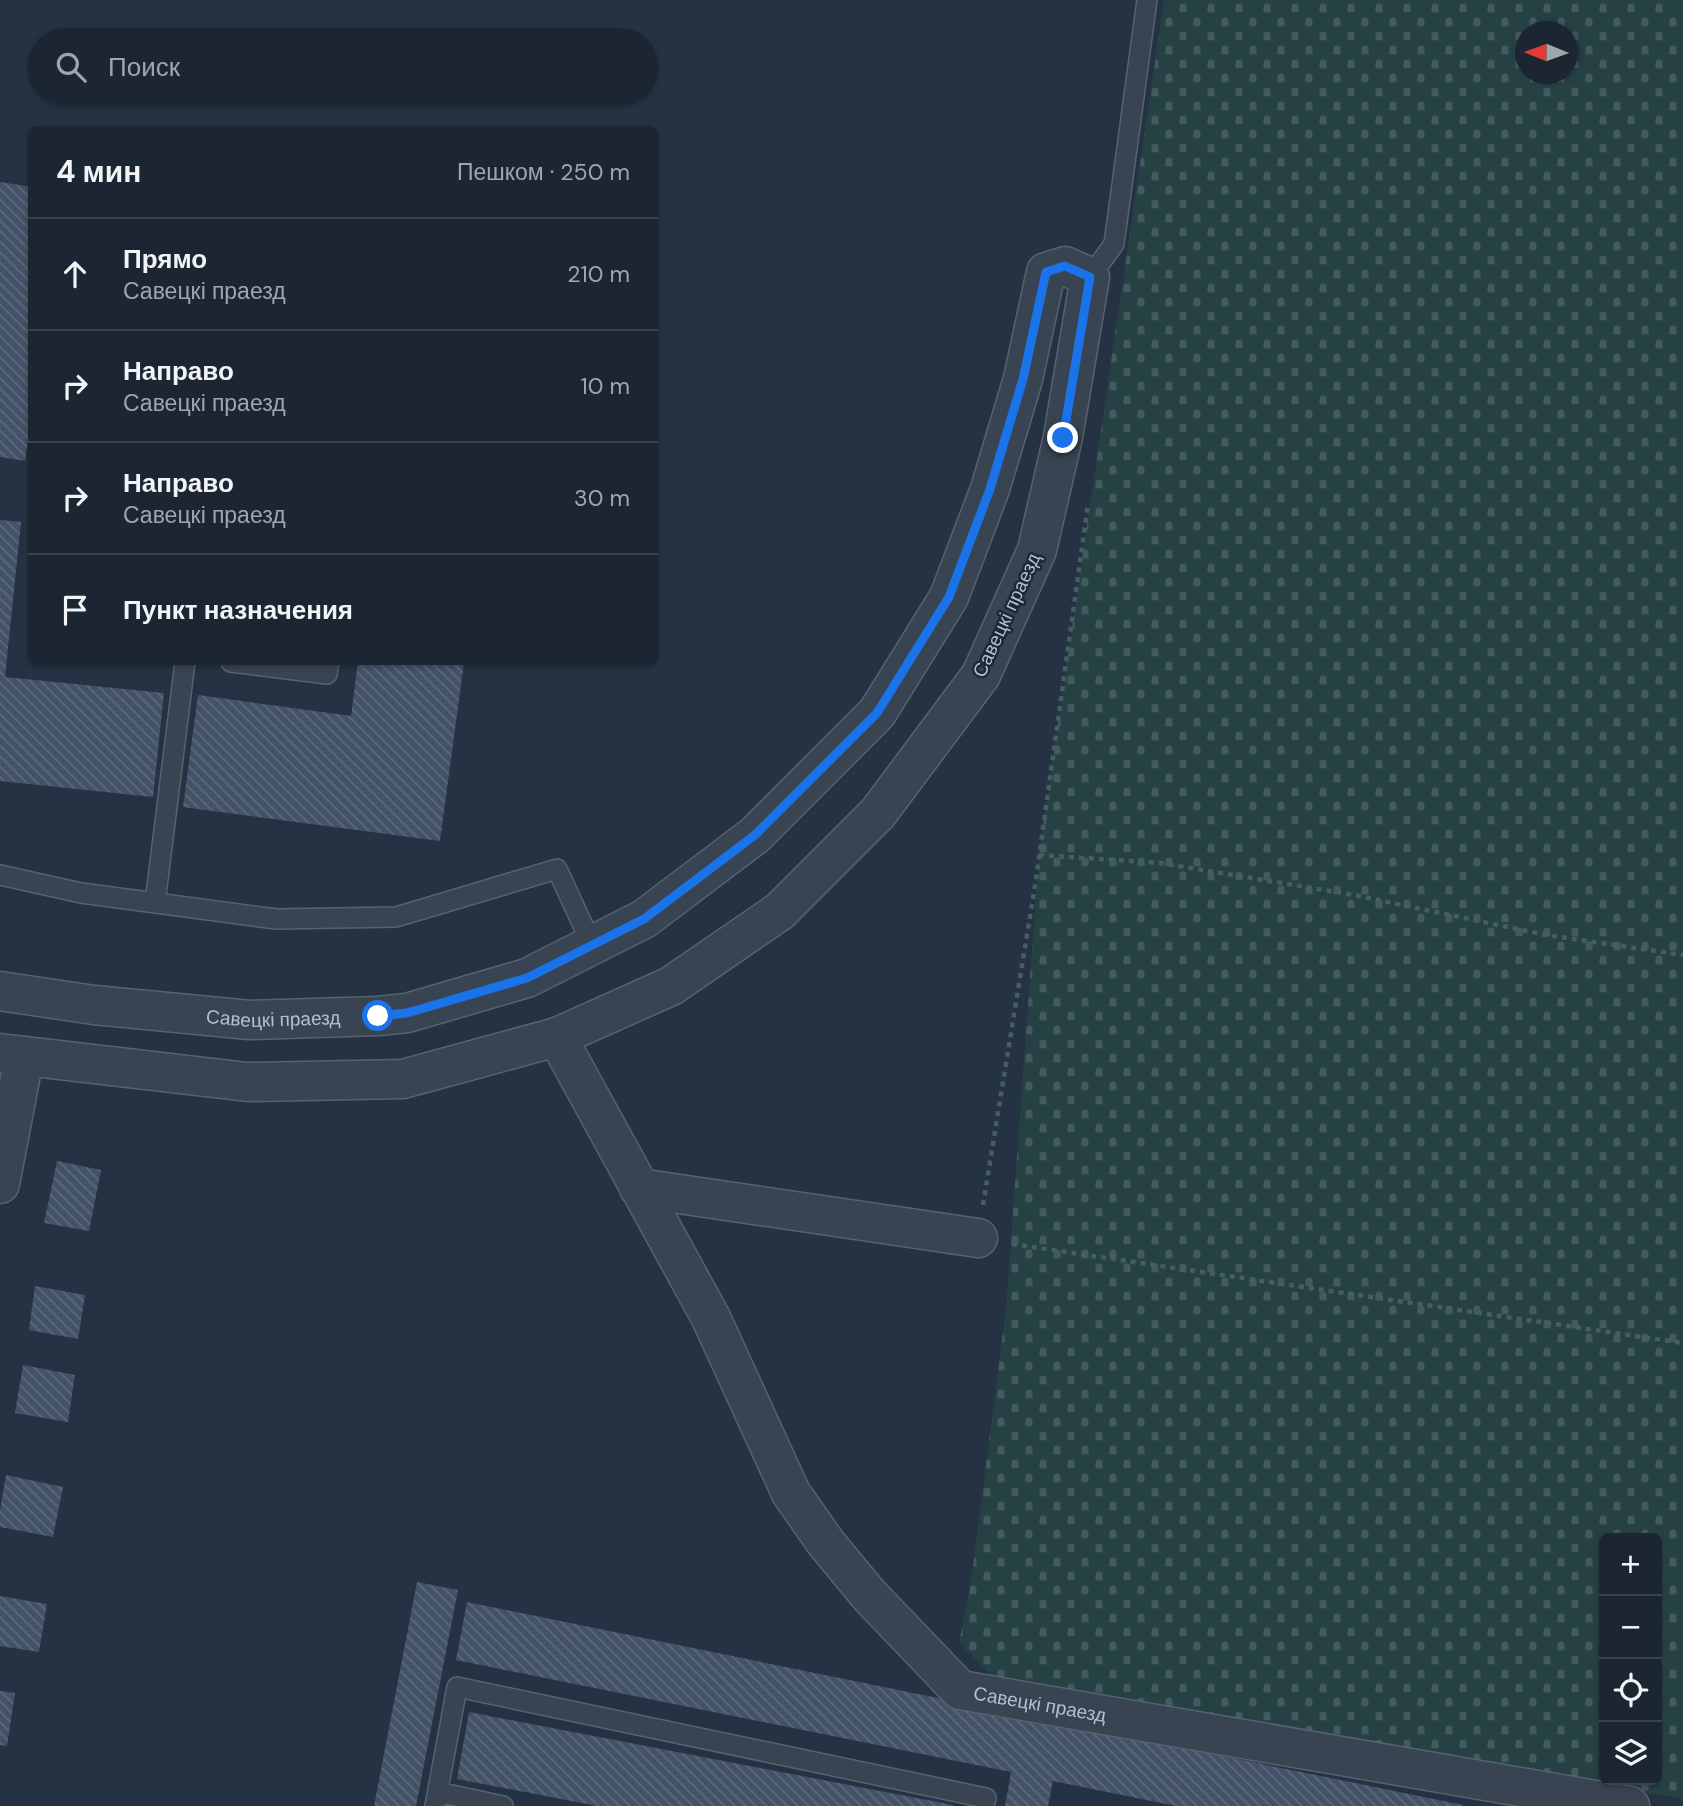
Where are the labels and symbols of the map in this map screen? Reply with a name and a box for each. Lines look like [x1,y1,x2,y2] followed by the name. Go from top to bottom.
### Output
[1515,21,1578,84] north arrow
[1047,422,1078,453] route end
[967,549,1046,681] street label: Савецкі праезд
[362,1000,393,1031] route start
[205,1004,341,1033] street label: Савецкі праезд
[971,1681,1108,1728] street label: Савецкі праезд

